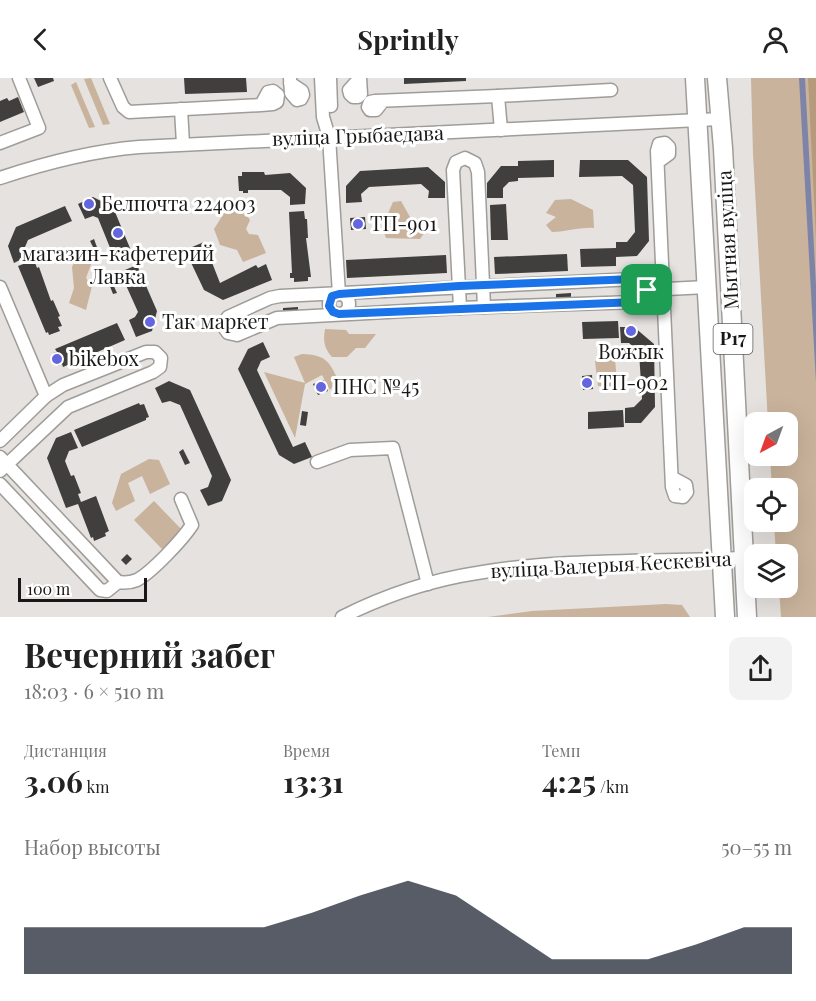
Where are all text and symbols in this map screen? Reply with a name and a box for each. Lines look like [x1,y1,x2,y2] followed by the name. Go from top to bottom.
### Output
[357,21,459,57] text: Sprintly
[24,23,57,56] icon: back
[759,23,792,56] icon: person
[271,118,444,151] street label: вуліца Грыбаедава
[709,170,744,310] street label: Мытная вуліца
[101,189,256,216] place label: Белпочта 224003
[82,197,96,211] marker: Белпочта 224003
[370,209,437,236] place label: ТП-901
[351,217,365,231] marker: ТП-901
[111,226,125,240] marker: магазин-кафетерий Лавка
[22,239,214,289] place label: магазин-кафетерий Лавка
[621,264,672,315] pin
[630,273,663,306] icon: arrive
[162,307,269,334] place label: Так маркет
[143,315,157,329] marker: Так маркет
[624,324,638,338] marker: Вожык
[714,324,752,354] road number: Р17
[598,337,665,364] place label: Вожык
[69,344,140,371] place label: bikebox
[50,352,64,366] marker: bikebox
[599,368,668,395] place label: ТП-902
[333,372,419,399] place label: ПНС №45
[580,376,594,390] marker: ТП-902
[314,380,328,394] marker: ПНС №45
[744,412,798,466] north arrow
[744,412,798,598] map controls
[744,478,798,532] button: locate
[490,544,732,583] street label: вуліца Валерыя Кескевіча
[744,544,798,598] button: layers
[18,575,147,602] scale bar
[27,578,70,599] text: 100 m
[24,632,275,676] text: Вечерний забег
[729,637,792,700] button: share
[24,677,164,704] text: 18:03 · 6 × 510 m
[24,740,107,761] text: Дистанция
[283,740,330,761] text: Время
[542,740,580,761] text: Темп
[24,761,83,801] text: 3.06
[283,761,344,801] text: 13:31
[542,761,596,801] text: 4:25
[83,776,109,797] text: km
[596,776,629,797] text: /km
[24,833,161,860] text: Набор высоты
[721,833,792,860] text: 50–55 m

